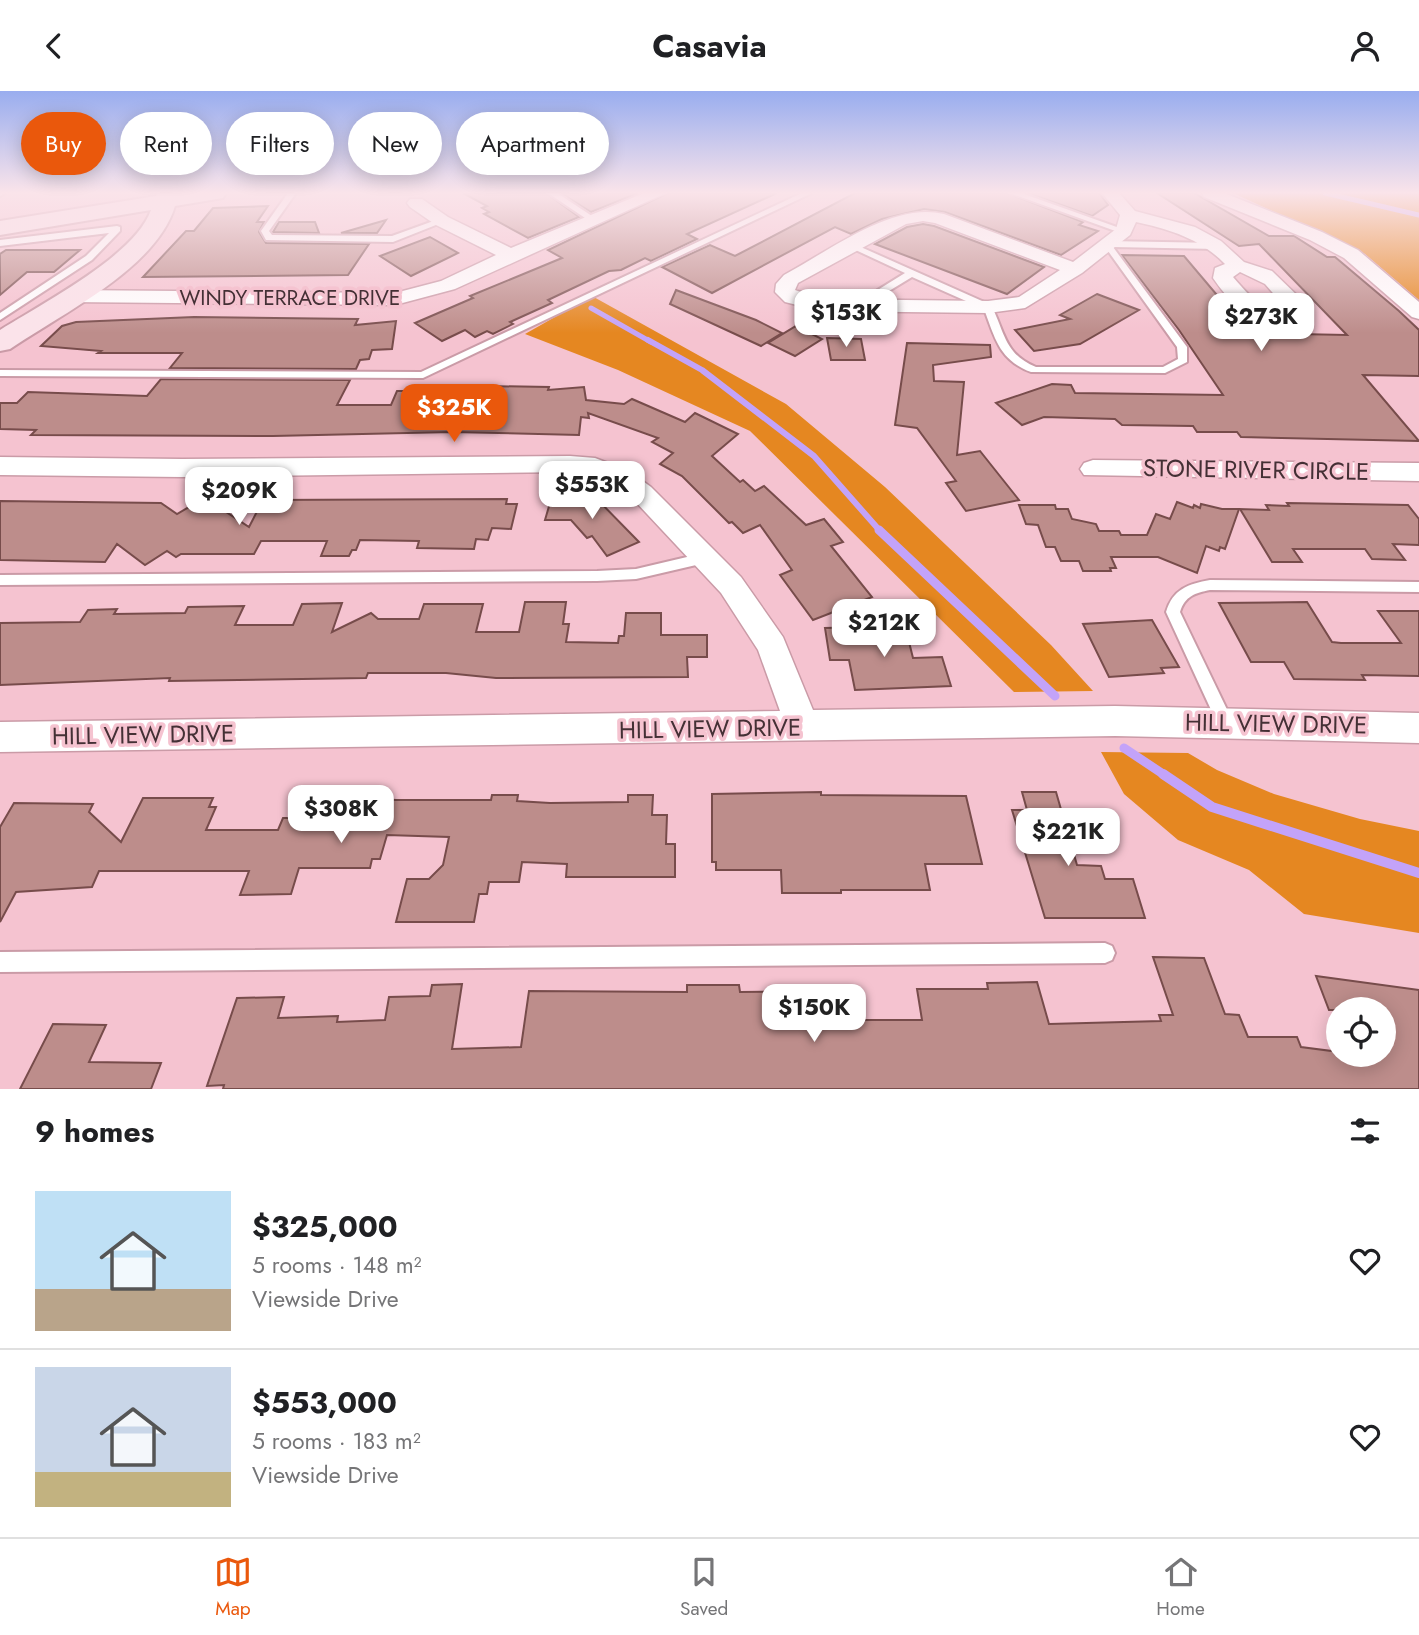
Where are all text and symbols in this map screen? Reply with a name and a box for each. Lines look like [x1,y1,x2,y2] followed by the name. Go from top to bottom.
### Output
[652,23,767,69] text: Casavia
[35,27,73,65] icon: back
[1346,27,1384,65] icon: person
[21,112,106,175] chip: Buy
[120,112,212,175] chip: Rent
[226,112,334,175] chip: Filters
[348,112,442,175] chip: New
[456,112,609,175] chip: Apartment
[180,283,400,313] street label: WINDY TERRACE DRIVE
[797,289,895,349] pin: $153K
[1212,293,1310,353] pin: $273K
[810,295,882,329] text: $153K
[1224,299,1298,333] text: $273K
[405,385,503,444] pin: $325K
[417,390,491,424] text: $325K
[1143,450,1369,489] street label: STONE RIVER CIRCLE
[543,461,641,521] pin: $553K
[190,467,288,527] pin: $209K
[555,467,629,501] text: $553K
[201,473,277,507] text: $209K
[835,599,933,659] pin: $212K
[848,605,920,639] text: $212K
[1185,704,1368,743] street label: HILL VIEW DRIVE
[618,709,801,748] street label: HILL VIEW DRIVE
[51,715,234,754] street label: HILL VIEW DRIVE
[292,785,390,845] pin: $308K
[304,791,378,825] text: $308K
[1019,809,1117,868] pin: $221K
[1032,814,1104,848] text: $221K
[765,985,863,1044] pin: $150K
[778,990,850,1024] text: $150K
[1326,997,1396,1067] map controls
[1326,997,1396,1067] button: locate
[35,1110,154,1153] text: 9 homes
[1346,1112,1384,1150] icon: filters
[252,1205,398,1248] text: $325,000
[91,1219,175,1303] icon: home
[1346,1242,1384,1280] icon: heart
[252,1248,422,1282] text: 5 rooms · 148 m²
[252,1282,399,1316] text: Viewside Drive
[252,1381,397,1424] text: $553,000
[91,1395,175,1479] icon: home
[1346,1418,1384,1456] icon: heart
[252,1424,421,1458] text: 5 rooms · 183 m²
[252,1458,399,1492] text: Viewside Drive
[214,1553,252,1622] tab: Map
[680,1553,728,1622] tab: Saved
[1156,1553,1205,1622] tab: Home

